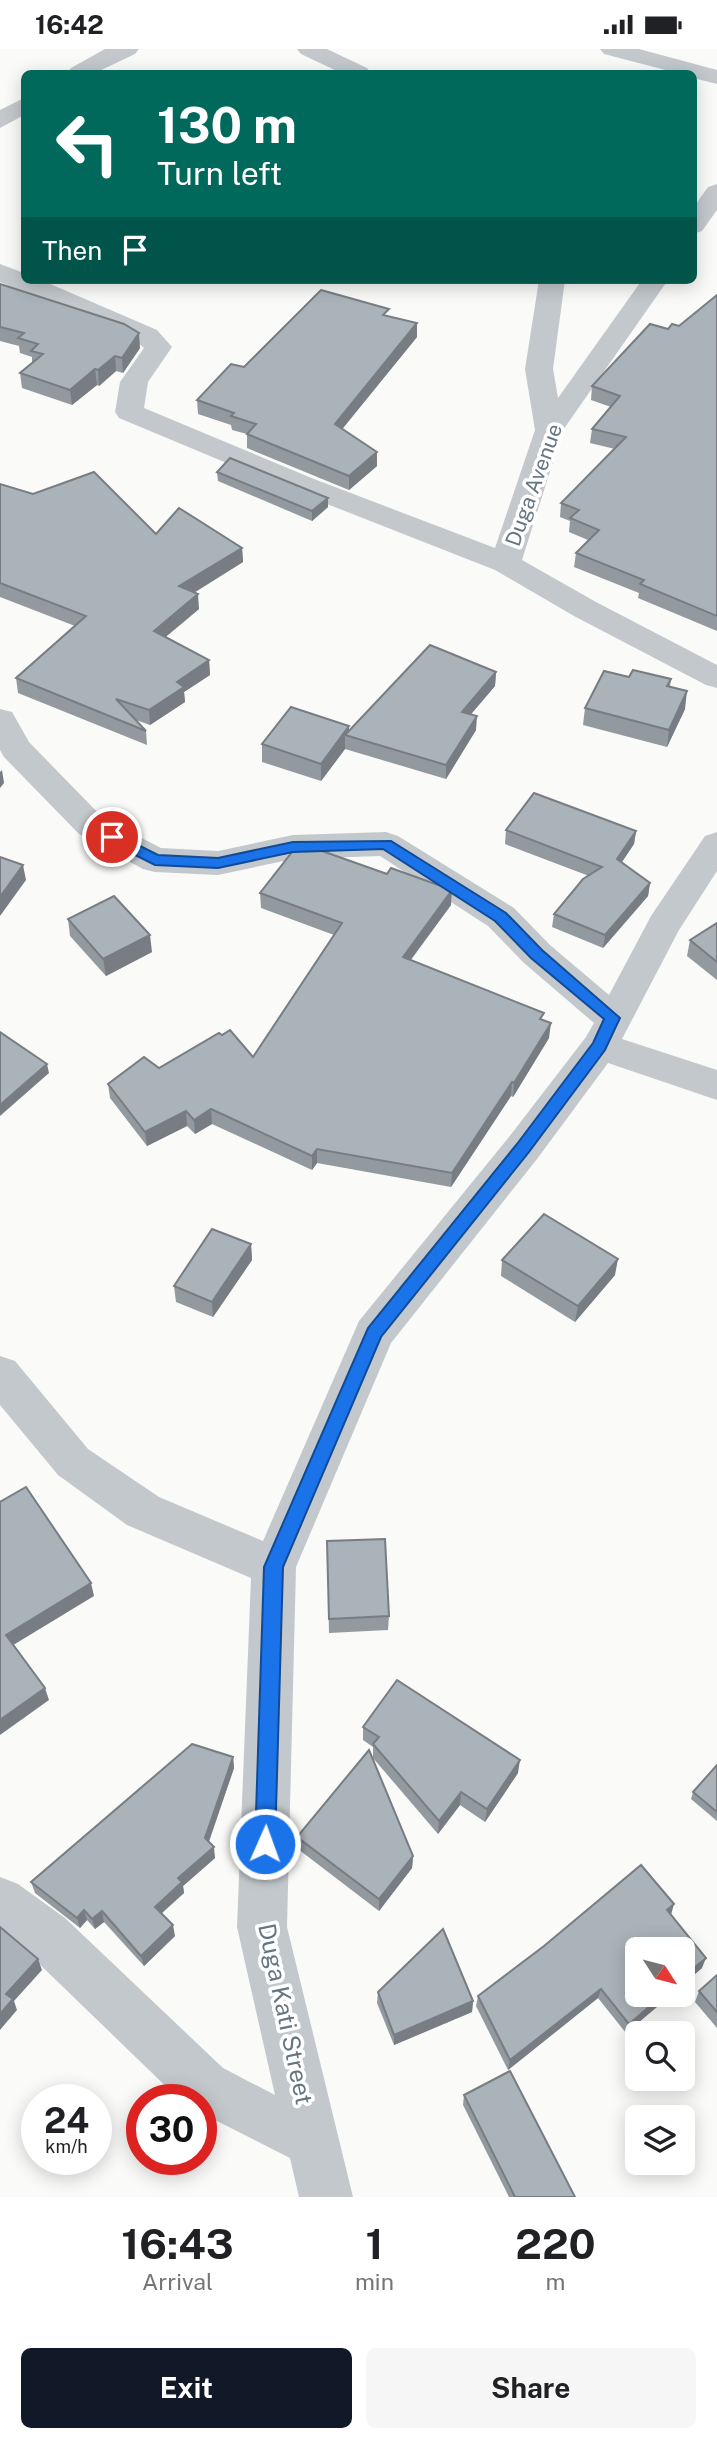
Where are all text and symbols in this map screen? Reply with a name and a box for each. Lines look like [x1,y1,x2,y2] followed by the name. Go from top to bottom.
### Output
[35,9,104,40] text: 16:42
[157,96,297,154] text: 130 m
[42,98,133,189] icon: left
[157,155,282,192] text: Turn left
[116,231,154,269] icon: arrive
[42,235,102,266] text: Then
[500,420,567,549] street label: Duga Avenue
[82,807,142,867] pin
[93,818,131,856] icon: arrive
[228,1807,302,1881] position arrow
[253,1921,319,2107] street label: Duga Kati Street
[625,1937,695,2007] north arrow
[625,1937,695,2175] map controls
[625,2021,695,2091] button: search
[126,2084,217,2175] speed limit sign: 30
[44,2100,89,2141] text: 24
[625,2105,695,2175] button: layers
[45,2136,88,2157] text: km/h
[121,2219,234,2268] text: 16:43
[365,2219,383,2268] text: 1
[515,2219,596,2268] text: 220
[142,2268,213,2295] text: Arrival
[355,2268,394,2295] text: min
[546,2268,565,2295] text: m
[21,2348,352,2428] button: Exit
[366,2348,696,2428] button: Share

